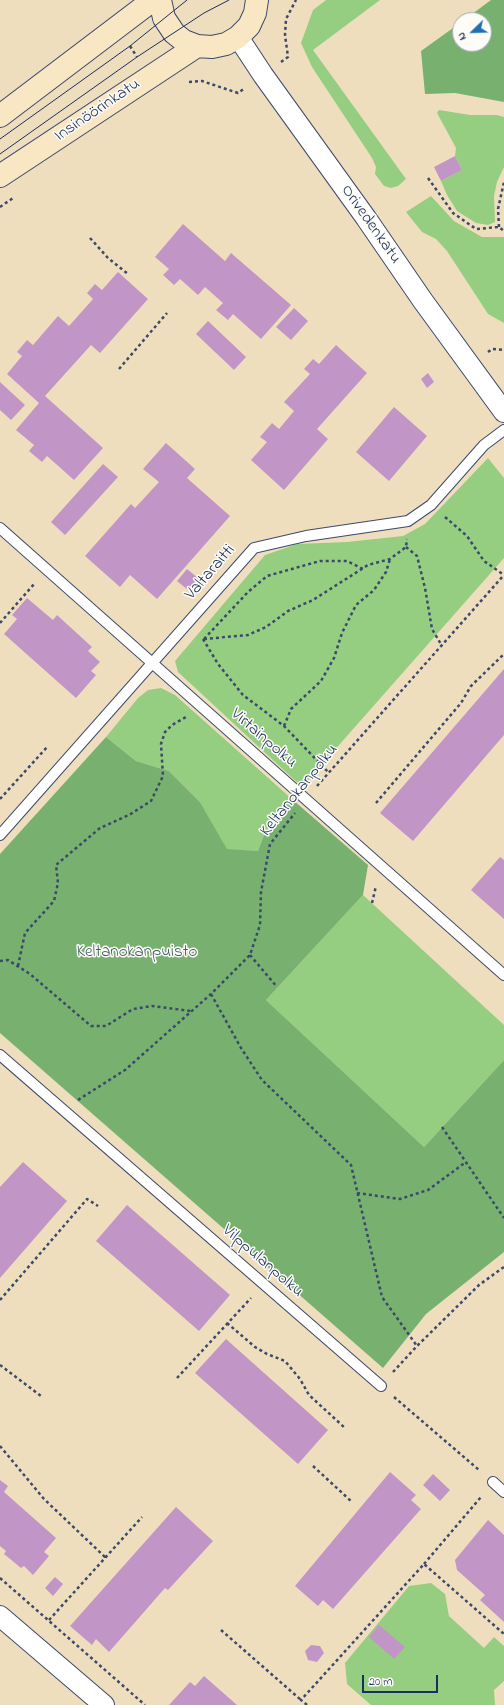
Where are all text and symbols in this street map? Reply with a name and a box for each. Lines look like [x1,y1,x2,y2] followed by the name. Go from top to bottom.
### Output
[452,12,492,52] north arrow
[453,30,471,43] text: N
[51,75,145,147] street label: Insinöörinkatu
[335,182,405,268] street label: Orivedenkatu
[181,541,241,605] street label: Valtaraitti
[226,705,300,773] street label: Virtainpolku
[257,741,343,841] street label: Keltanokanpolku
[77,943,197,963] park label: Keltanokanpuisto
[217,1221,307,1303] street label: Vilppulanpolku
[364,1667,440,1693] scale bar
[369,1673,392,1691] text: 20 m

